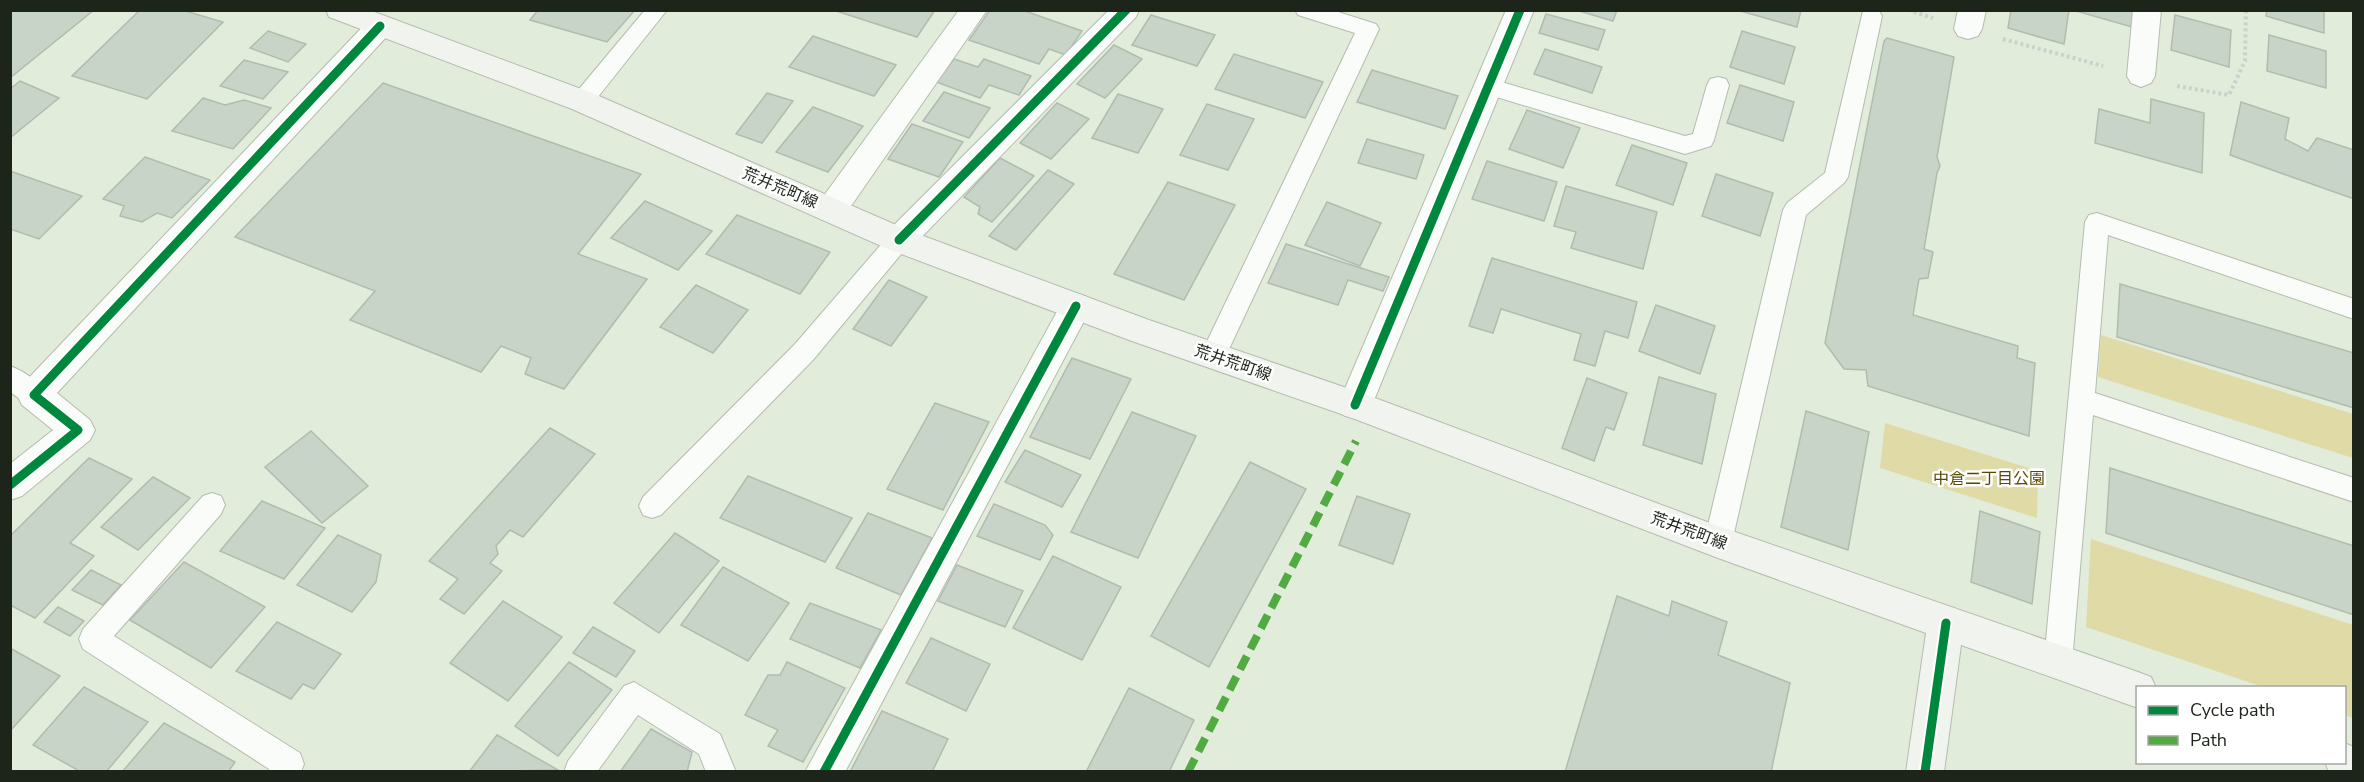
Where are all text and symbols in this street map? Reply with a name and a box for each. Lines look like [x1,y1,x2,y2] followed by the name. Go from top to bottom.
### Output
[739,162,821,214] street label: 荒井荒町線
[1192,340,1274,386] street label: 荒井荒町線
[1933,468,2045,490] park label: 中倉二丁目公園
[1648,507,1730,555] street label: 荒井荒町線
[2136,686,2346,764] legend
[2190,698,2275,722] text: Cycle path
[2190,728,2227,752] text: Path

